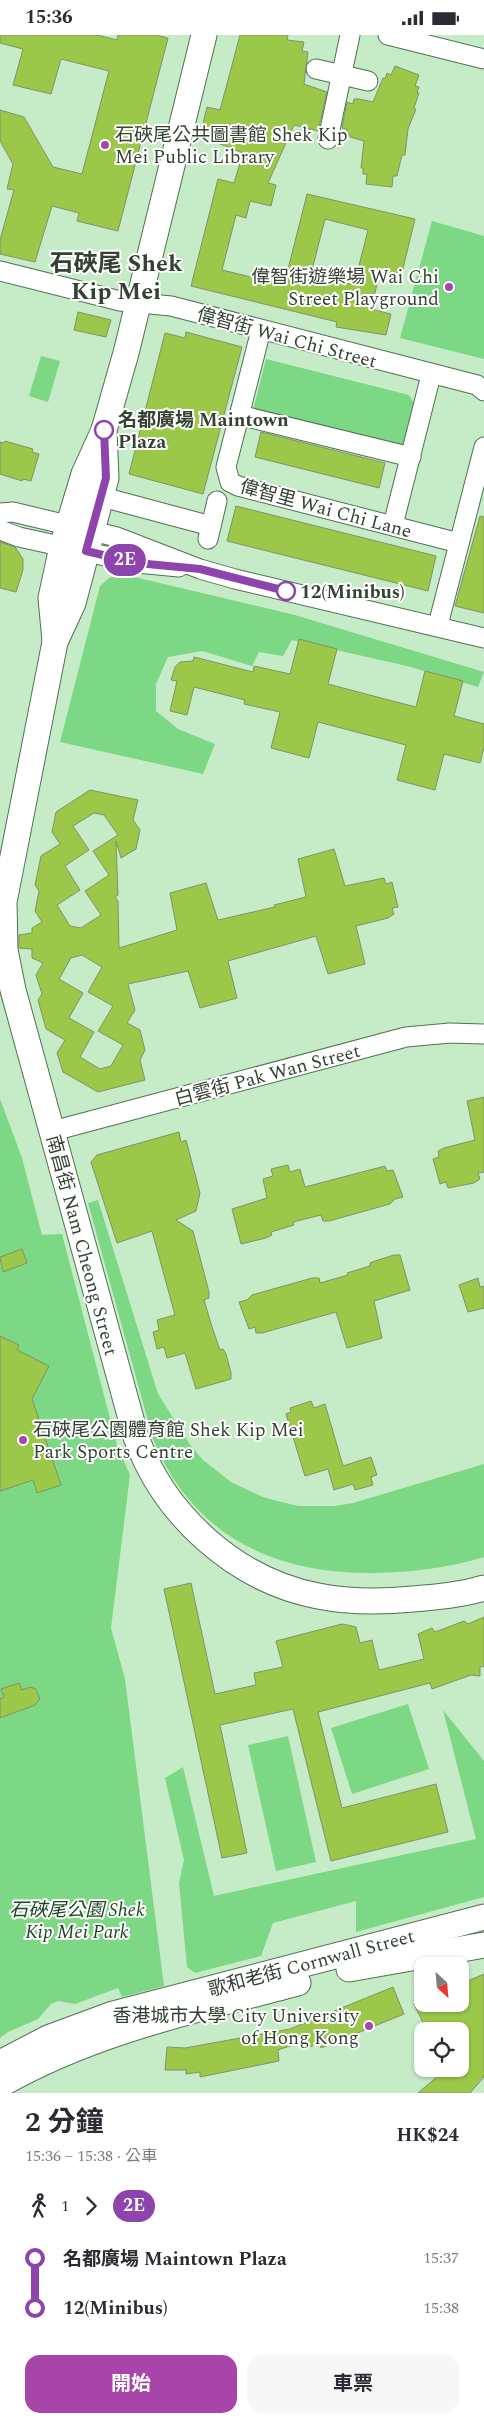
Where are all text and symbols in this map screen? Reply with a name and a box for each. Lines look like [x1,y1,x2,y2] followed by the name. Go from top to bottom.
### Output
[25,3,73,32] text: 15:36
[115,121,348,172] place label: 石硤尾公共圖書館 Shek Kip Mei Public Library
[99,139,111,151] marker: 石硤尾公共圖書館 Shek Kip Mei Public Library
[50,246,183,310] district label: 石硤尾 Shek Kip Mei
[251,263,439,314] place label: 偉智街遊樂場 Wai Chi Street Playground
[443,281,455,293] marker: 偉智街遊樂場 Wai Chi Street Playground
[193,300,380,377] street label: 偉智街 Wai Chi Street
[118,406,289,457] place label: 名都廣場 Maintown Plaza
[94,420,114,440] marker: 名都廣場 Maintown Plaza
[236,473,415,546] street label: 偉智里 Wai Chi Lane
[102,544,148,576] line badge: 2E
[114,546,136,573] text: 2E
[300,578,405,607] place label: 12(Minibus)
[276,581,296,601] marker: 12(Minibus)
[171,1037,364,1114] street label: 白雲街 Pak Wan Street
[38,1132,125,1359] street label: 南昌街 Nam Cheong Street
[33,1416,304,1467] place label: 石硤尾公園體育館 Shek Kip Mei Park Sports Centre
[17,1434,29,1446] marker: 石硤尾公園體育館 Shek Kip Mei Park Sports Centre
[9,1896,145,1947] park label: 石硤尾公園 Shek Kip Mei Park
[205,1922,418,2005] street label: 歌和老街 Cornwall Street
[414,1957,469,2013] north arrow
[414,1957,469,2077] map controls
[112,2002,360,2053] place label: 香港城市大學 City University of Hong Kong
[363,2020,375,2032] marker: 香港城市大學 City University of Hong Kong
[414,2022,469,2077] button: locate
[25,2101,104,2144] text: 2 分鐘
[396,2121,459,2150] text: HK$24
[25,2144,157,2168] text: 15:36 – 15:38 · 公車
[25,2192,53,2220] icon: walk
[77,2192,105,2220] icon: forward
[123,2192,145,2219] text: 2E
[61,2194,69,2218] text: 1
[63,2245,287,2274] text: 名都廣場 Maintown Plaza
[423,2246,459,2270] text: 15:37
[63,2294,168,2323] text: 12(Minibus)
[423,2296,459,2320] text: 15:38
[25,2355,237,2413] button: 開始
[247,2355,459,2413] button: 車票

